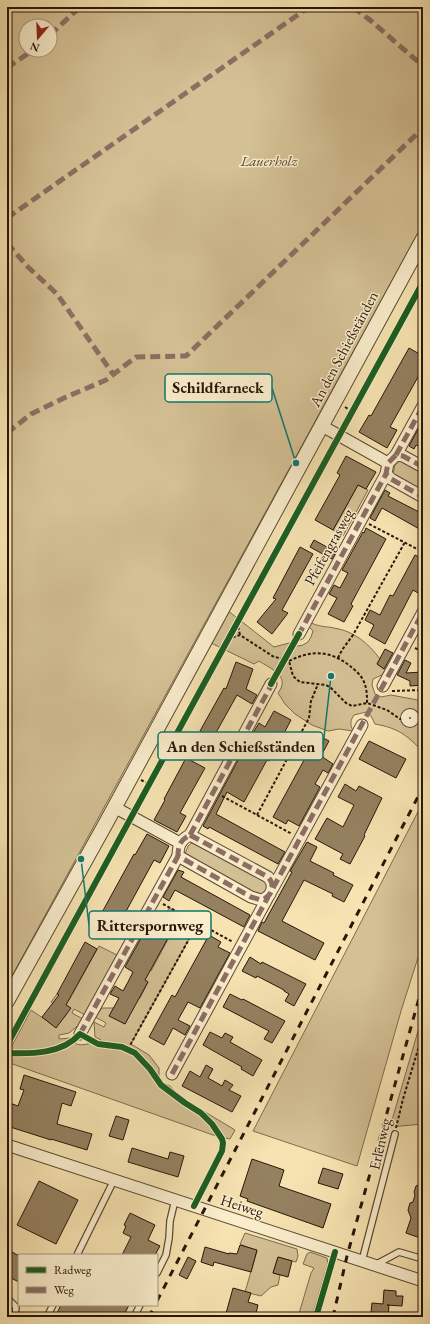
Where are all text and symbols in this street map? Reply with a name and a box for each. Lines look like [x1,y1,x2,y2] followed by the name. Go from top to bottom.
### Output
[18,18,58,58] north arrow
[28,39,41,56] text: N
[239,151,298,170] park label: Lauerholz
[305,288,382,411] street label: An den Schießständen
[165,374,272,402] callout: Schildfarneck
[172,377,264,398] text: Schildfarneck
[300,505,358,589] street label: Pfeifengrasweg
[158,732,323,760] callout: An den Schießständen
[166,736,315,757] text: An den Schießständen
[89,911,211,939] callout: Ritterspornweg
[97,915,204,936] text: Ritterspornweg
[364,1116,395,1172] street label: Erlenweg
[218,1190,266,1221] street label: Heiweg
[18,1254,158,1306] legend
[54,1262,92,1278] text: Radweg
[54,1282,74,1298] text: Weg

